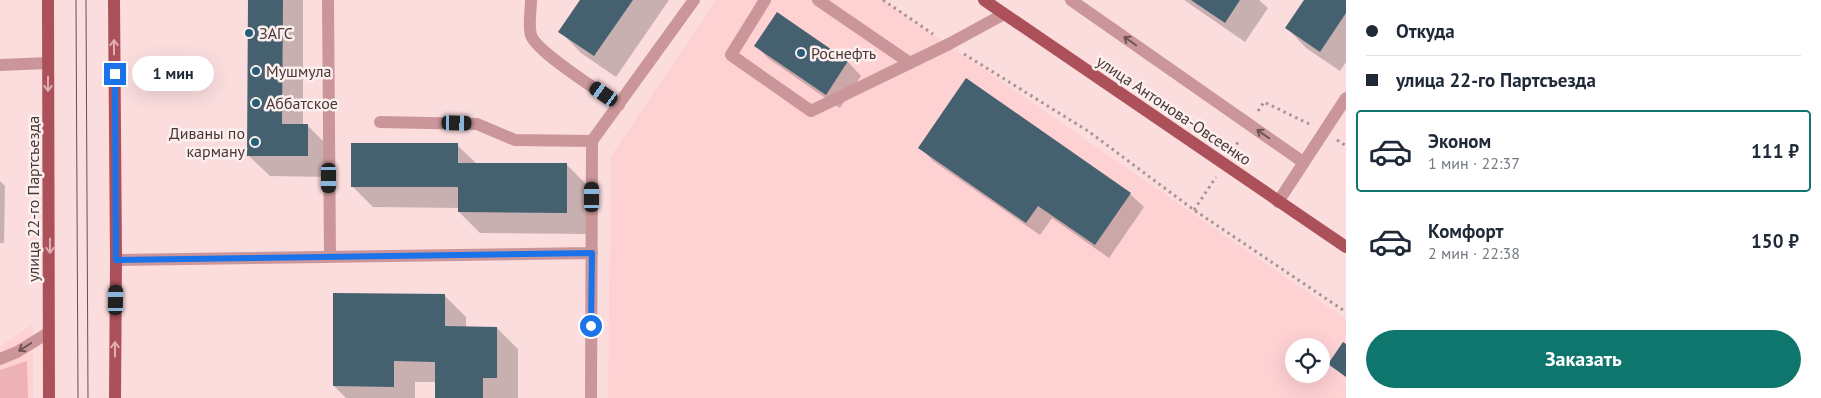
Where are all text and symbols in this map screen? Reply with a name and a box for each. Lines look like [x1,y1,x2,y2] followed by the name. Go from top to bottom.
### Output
[1396,19,1455,43] text: Откуда
[259,23,293,43] place label: ЗАГС
[243,27,255,39] marker: ЗАГС
[1123,36,1137,46] one-way arrow
[109,39,119,56] one-way arrow
[811,43,876,63] place label: Роснефть
[795,47,807,59] marker: Роснефть
[1093,51,1255,169] street label: улица Антонова-Овсеенко
[132,56,215,92] callout: 1 мин
[266,61,331,81] place label: Мушмула
[104,63,126,85] route end
[152,63,194,83] text: 1 мин
[250,65,262,77] marker: Мушмула
[1396,68,1596,92] text: улица 22-го Партсъезда
[43,75,53,91] one-way arrow
[587,79,620,109] car
[266,93,338,113] place label: Аббатское
[250,97,262,109] marker: Аббатское
[441,115,472,131] car
[23,116,43,282] street label: улица 22-го Партсъезда
[169,123,246,161] place label: Диваны по карману
[1256,129,1270,139] one-way arrow
[1368,129,1413,174] icon: car
[1428,129,1491,153] text: Эконом
[249,136,261,148] marker: Диваны по карману
[1751,139,1799,163] text: 111 ₽
[1428,153,1520,173] text: 1 мин · 22:37
[321,163,336,193] car
[584,182,599,212] car
[1368,219,1413,264] icon: car
[1428,219,1504,243] text: Комфорт
[1751,229,1799,253] text: 150 ₽
[45,238,55,254] one-way arrow
[1428,243,1520,263] text: 2 мин · 22:38
[108,285,123,315] car
[580,315,602,337] route start
[1366,330,1801,388] button: Заказать
[1285,338,1330,383] map controls
[1285,338,1330,383] button: locate
[110,342,120,358] one-way arrow
[18,343,32,353] one-way arrow

